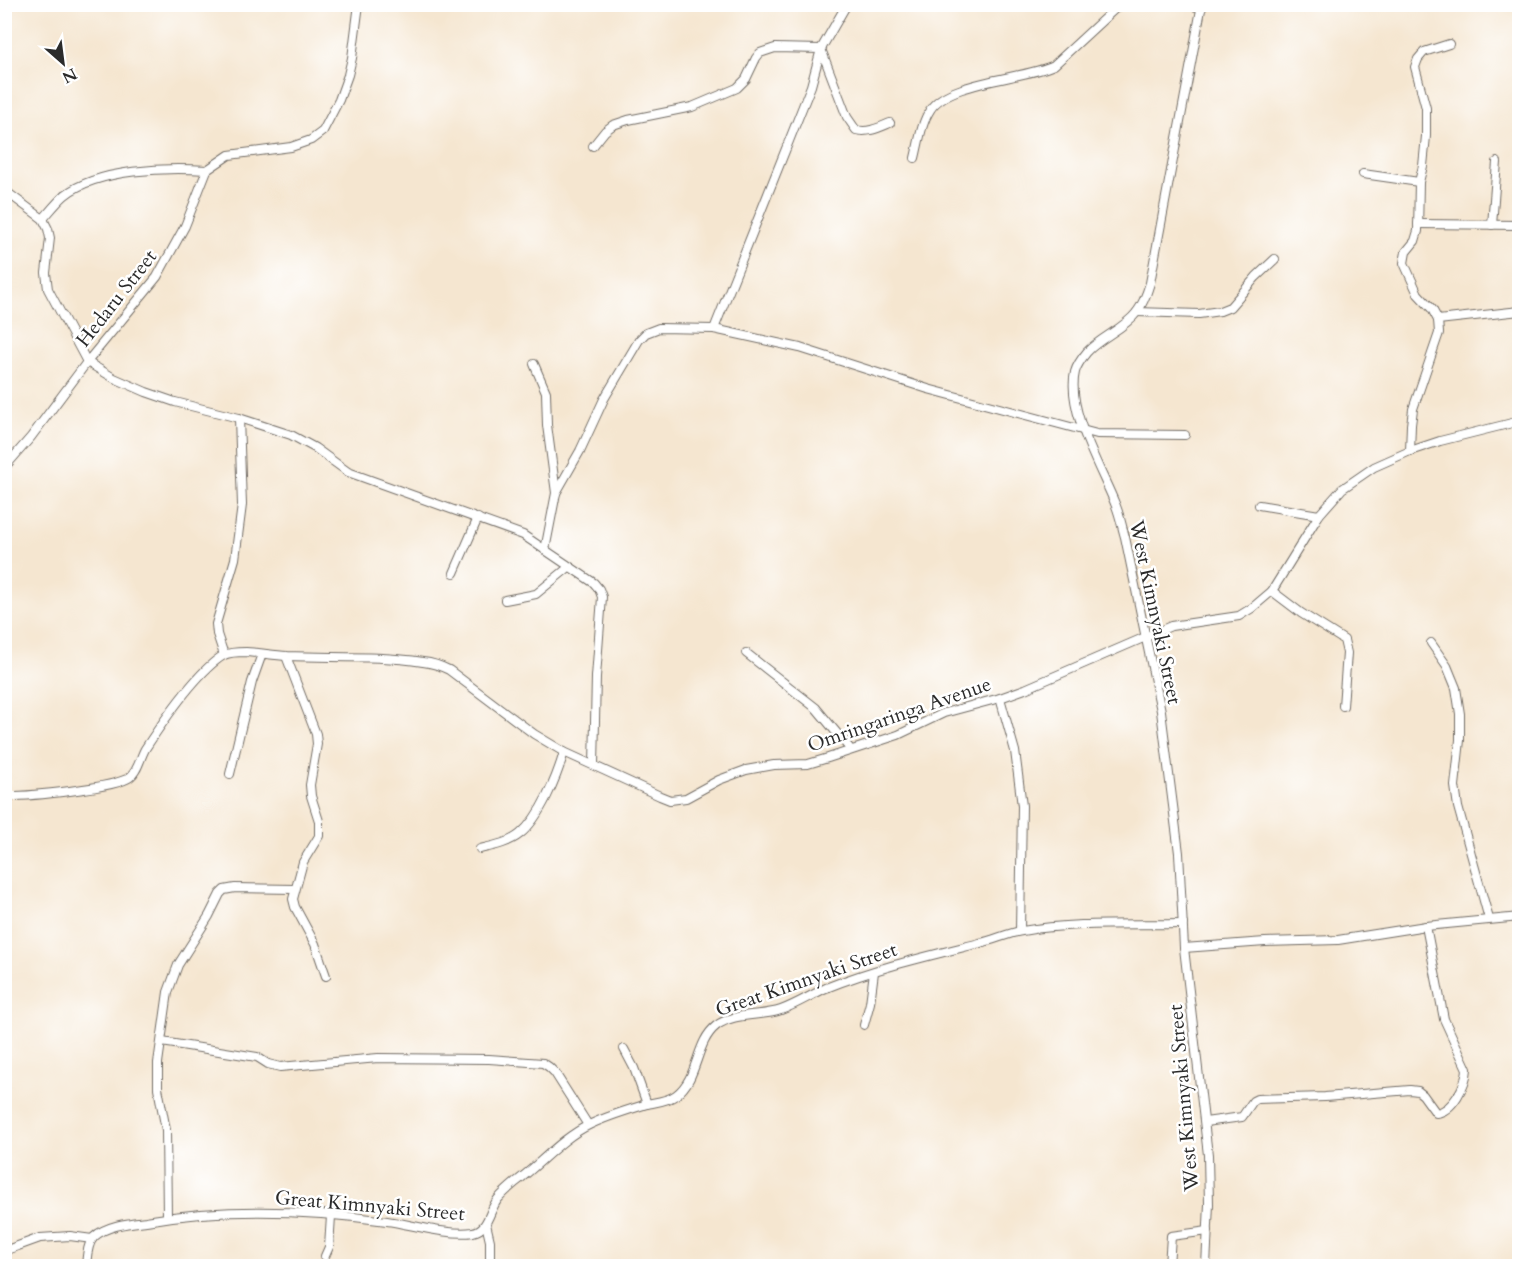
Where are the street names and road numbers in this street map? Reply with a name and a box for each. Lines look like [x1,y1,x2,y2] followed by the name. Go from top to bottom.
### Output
[70,243,163,353] street label: Hedaru Street
[1123,517,1188,707] street label: West Kimnyaki Street
[804,670,995,759] street label: Omringaringa Avenue
[712,936,901,1023] street label: Great Kimnyaki Street
[1162,1003,1205,1193] street label: West Kimnyaki Street
[274,1184,467,1227] street label: Great Kimnyaki Street

